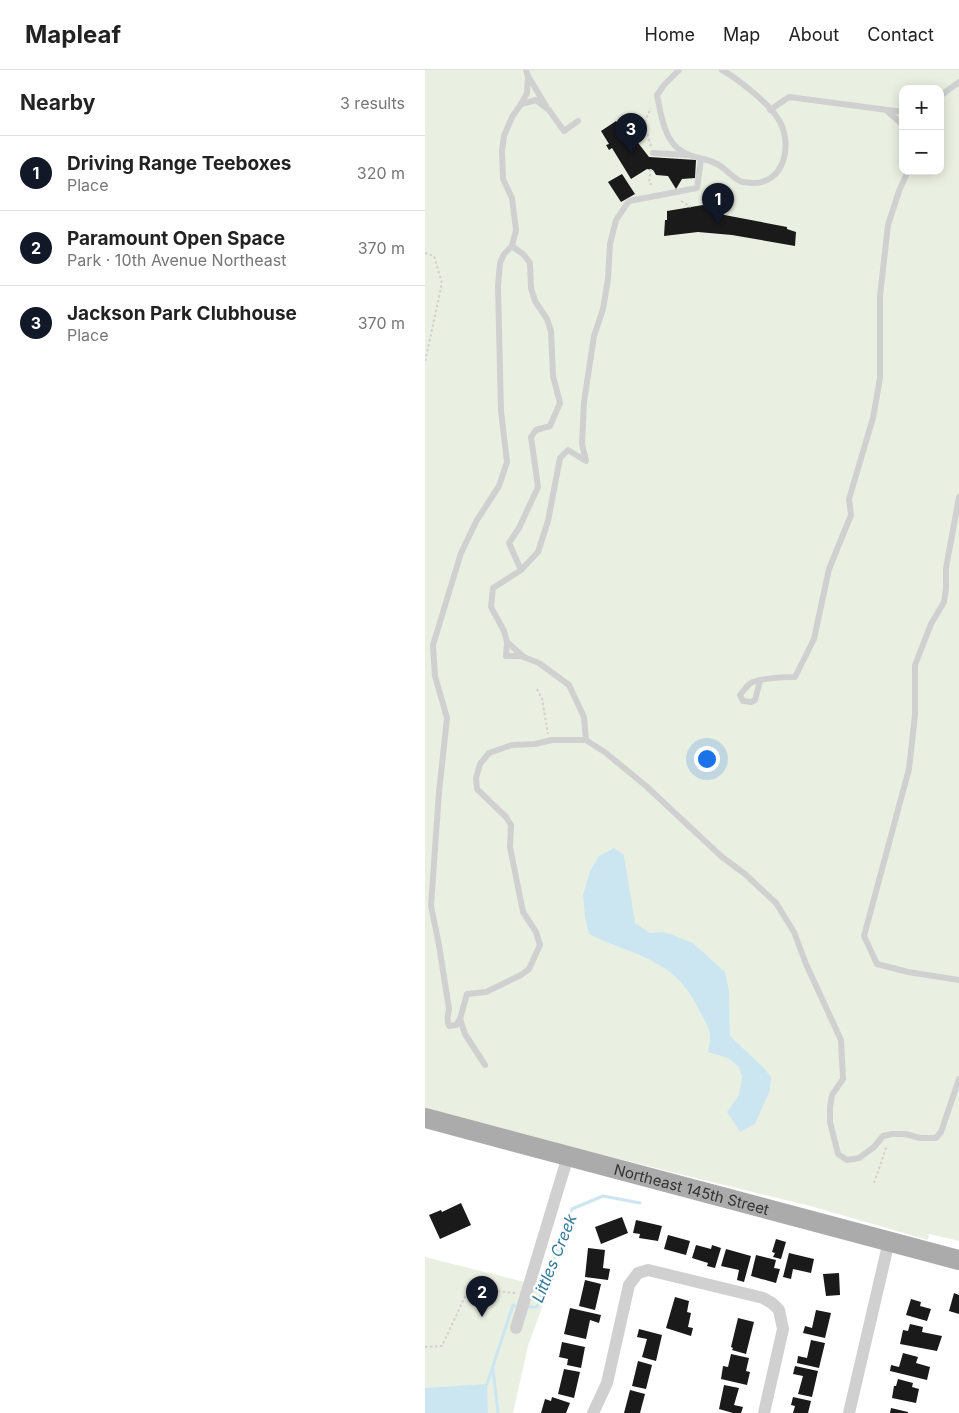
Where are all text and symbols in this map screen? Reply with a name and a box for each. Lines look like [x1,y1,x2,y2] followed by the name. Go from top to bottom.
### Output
[25,20,121,49] text: Mapleaf
[645,24,695,45] text: Home
[723,24,760,45] text: Map
[788,24,839,45] text: About
[867,24,934,45] text: Contact
[899,85,944,175] map controls
[899,85,944,130] button: +
[20,90,95,115] text: Nearby
[340,93,405,113] text: 3 results
[615,113,647,154] pin: 3
[899,130,944,175] button: −
[67,152,291,175] text: Driving Range Teeboxes
[33,163,39,183] text: 1
[357,163,405,183] text: 320 m
[67,175,109,195] text: Place
[702,183,734,224] pin: 1
[67,227,285,250] text: Paramount Open Space
[31,238,41,258] text: 2
[358,238,405,258] text: 370 m
[67,250,286,270] text: Park · 10th Avenue Northeast
[67,302,297,325] text: Jackson Park Clubhouse
[31,313,41,333] text: 3
[358,313,405,333] text: 370 m
[67,325,109,345] text: Place
[694,746,720,772] your location
[612,1159,771,1219] street label: Northeast 145th Street
[527,1211,581,1305] water label: Littles Creek
[466,1276,498,1317] pin: 2

